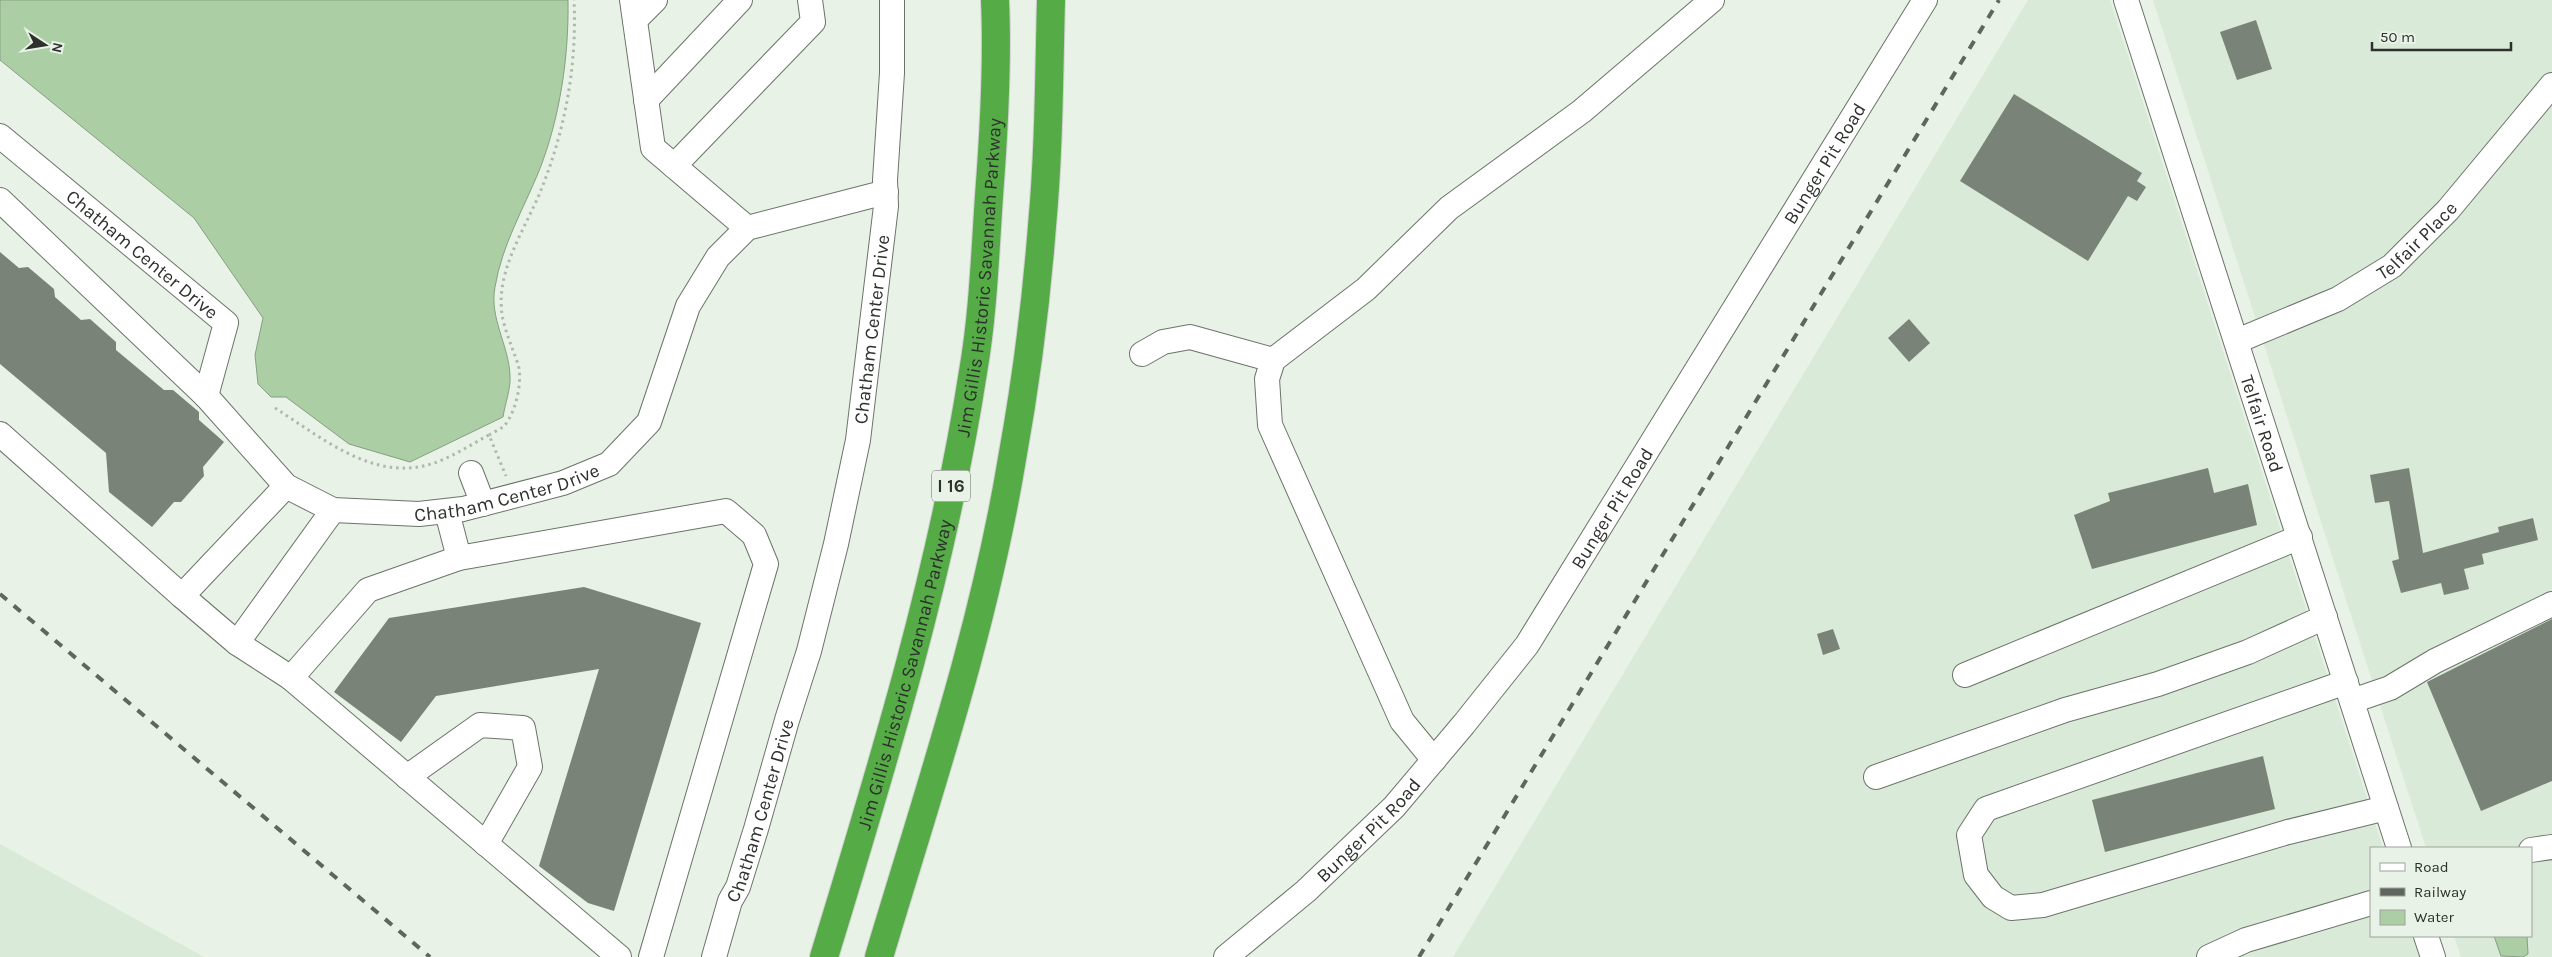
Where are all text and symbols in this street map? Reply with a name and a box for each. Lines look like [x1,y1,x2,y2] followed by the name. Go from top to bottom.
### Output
[20,20,70,70] north arrow
[2372,20,2511,52] scale bar
[2380,28,2415,46] text: 50 m
[48,41,67,54] text: N
[1779,99,1871,228] street label: Bunger Pit Road
[952,117,1006,439] street label: Jim Gillis Historic Savannah Parkway
[61,185,222,324] street label: Chatham Center Drive
[2373,198,2462,285] street label: Telfair Place
[850,233,894,425] street label: Chatham Center Drive
[2235,372,2287,475] street label: Telfair Road
[1567,444,1658,573] street label: Bunger Pit Road
[413,459,603,526] street label: Chatham Center Drive
[932,471,970,502] road number: I 16
[853,517,957,832] street label: Jim Gillis Historic Savannah Parkway
[722,716,799,907] street label: Chatham Center Drive
[1312,774,1426,887] street label: Bunger Pit Road
[2370,847,2532,937] legend
[2414,858,2449,876] text: Road
[2414,883,2466,901] text: Railway
[2414,908,2455,926] text: Water

